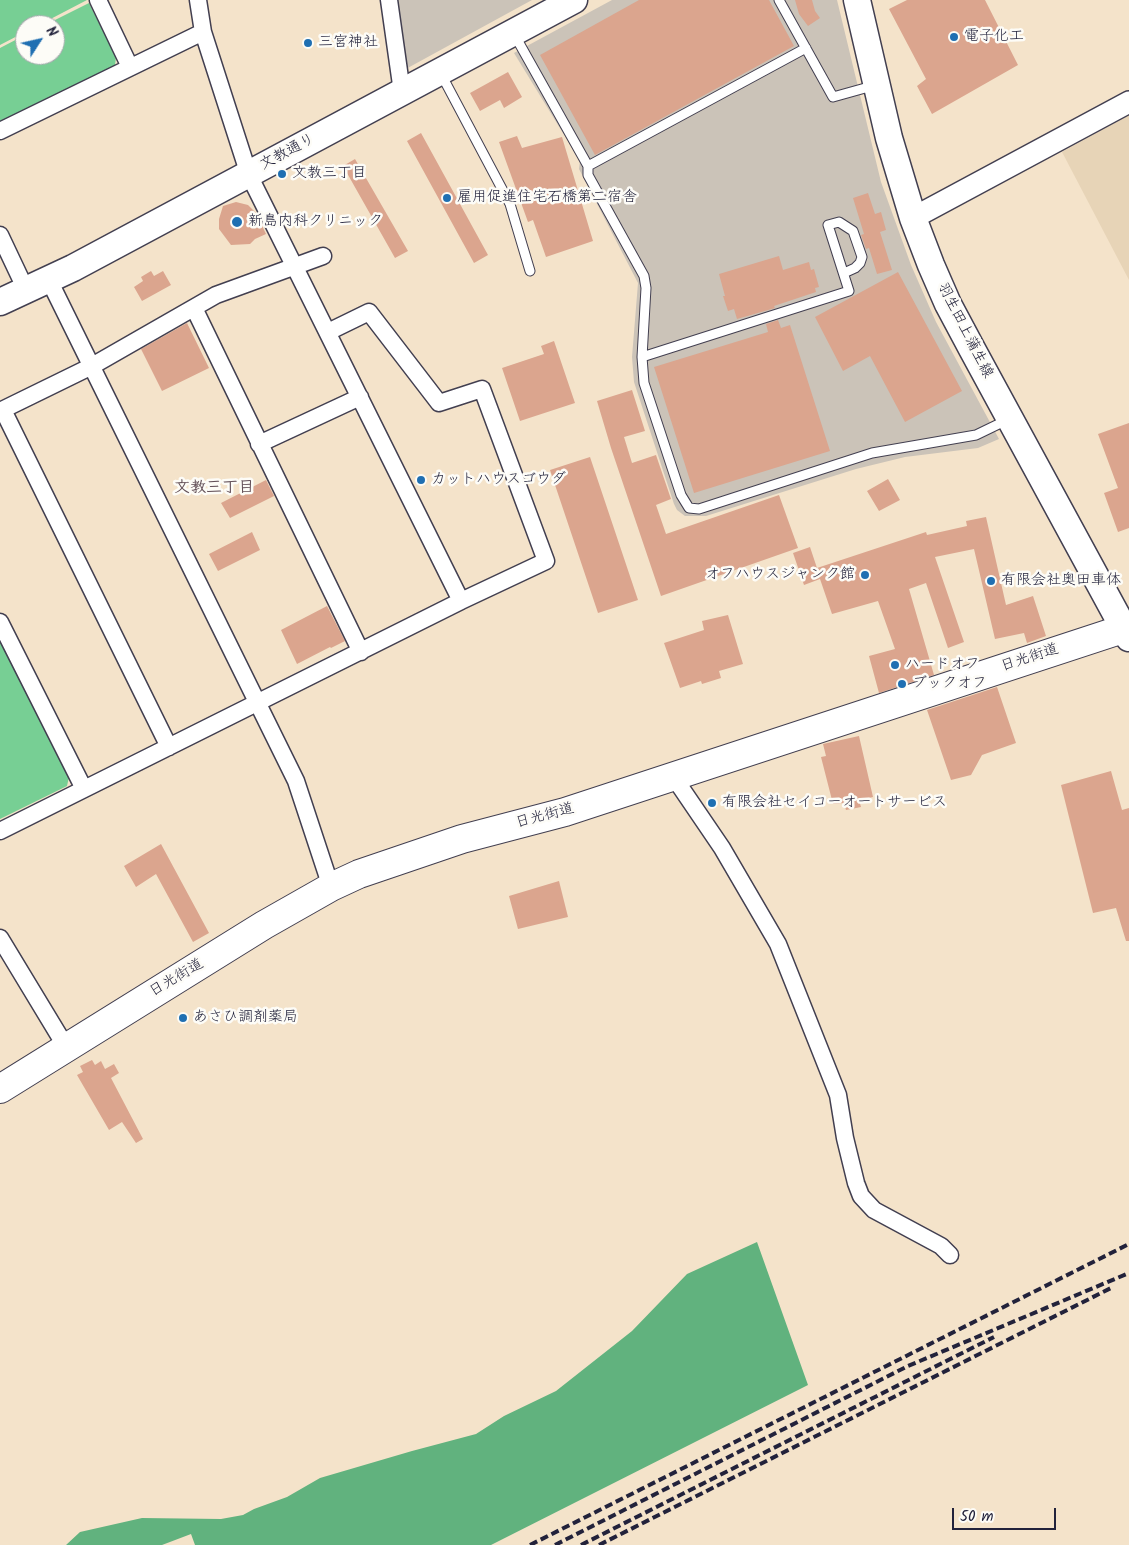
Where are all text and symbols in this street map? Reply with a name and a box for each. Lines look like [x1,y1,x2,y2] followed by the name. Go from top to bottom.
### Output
[15,15,65,65] north arrow
[40,22,63,42] text: N
[964,28,1024,46] place label: 電子化工
[948,31,960,43] marker: 電子化工
[318,34,378,52] place label: 三宮神社
[302,37,314,49] marker: 三宮神社
[257,131,319,175] street label: 文教通り
[292,165,367,183] place label: 文教三丁目
[276,168,288,180] marker: 文教三丁目
[457,189,637,207] place label: 雇用促進住宅石橋第二宿舎
[441,192,453,204] marker: 雇用促進住宅石橋第二宿舎
[248,213,383,231] place label: 新島内科クリニック
[230,215,244,229] marker: 新島内科クリニック
[932,280,996,382] street label: 羽生田上蒲生線
[431,471,566,489] place label: カットハウスゴウダ
[415,474,427,486] marker: カットハウスゴウダ
[174,479,254,499] district label: 文教三丁目
[705,566,855,584] place label: オフハウスジャンク館
[859,569,871,581] marker: オフハウスジャンク館
[1001,572,1121,590] place label: 有限会社奥田車体
[985,575,997,587] marker: 有限会社奥田車体
[999,641,1061,677] street label: 日光街道
[905,656,980,674] place label: ハードオフ
[889,659,901,671] marker: ハードオフ
[912,675,987,693] place label: ブックオフ
[896,678,908,690] marker: ブックオフ
[722,794,947,812] place label: 有限会社セイコーオートサービス
[706,797,718,809] marker: 有限会社セイコーオートサービス
[514,801,576,833] street label: 日光街道
[147,956,207,1002] street label: 日光街道
[193,1009,298,1027] place label: あさひ調剤薬局
[177,1012,189,1024] marker: あさひ調剤薬局
[954,1498,1058,1530] scale bar
[960,1505,994,1529] text: 50 m

